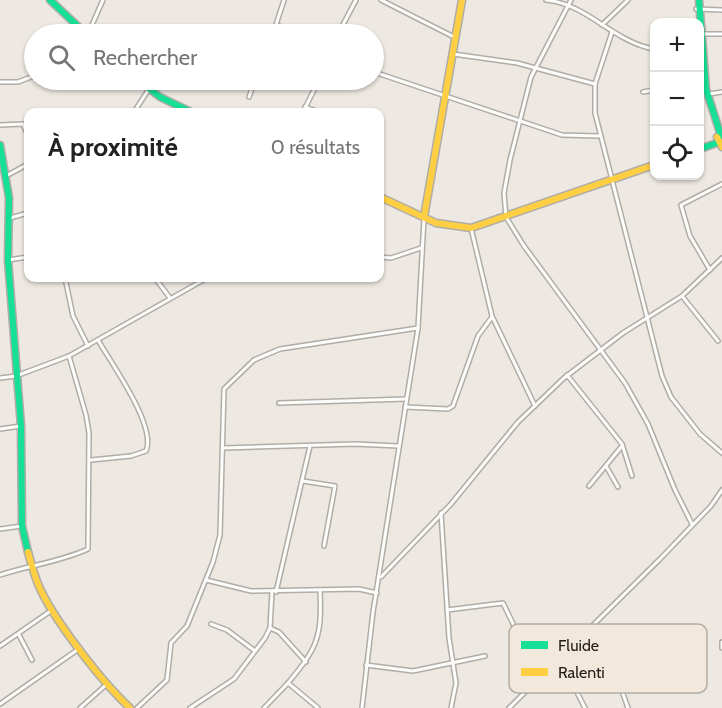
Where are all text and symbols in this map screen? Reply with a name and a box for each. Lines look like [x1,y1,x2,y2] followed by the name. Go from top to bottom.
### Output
[650,18,704,180] map controls
[650,18,704,72] button: +
[24,24,384,90] search box
[45,41,78,74] icon: search
[93,44,197,71] text: Rechercher
[650,72,704,126] button: −
[650,126,704,180] button: locate
[48,131,178,163] text: À proximité
[271,135,360,159] text: 0 résultats
[509,624,707,693] legend
[558,636,599,655] text: Fluide
[558,663,605,682] text: Ralenti

